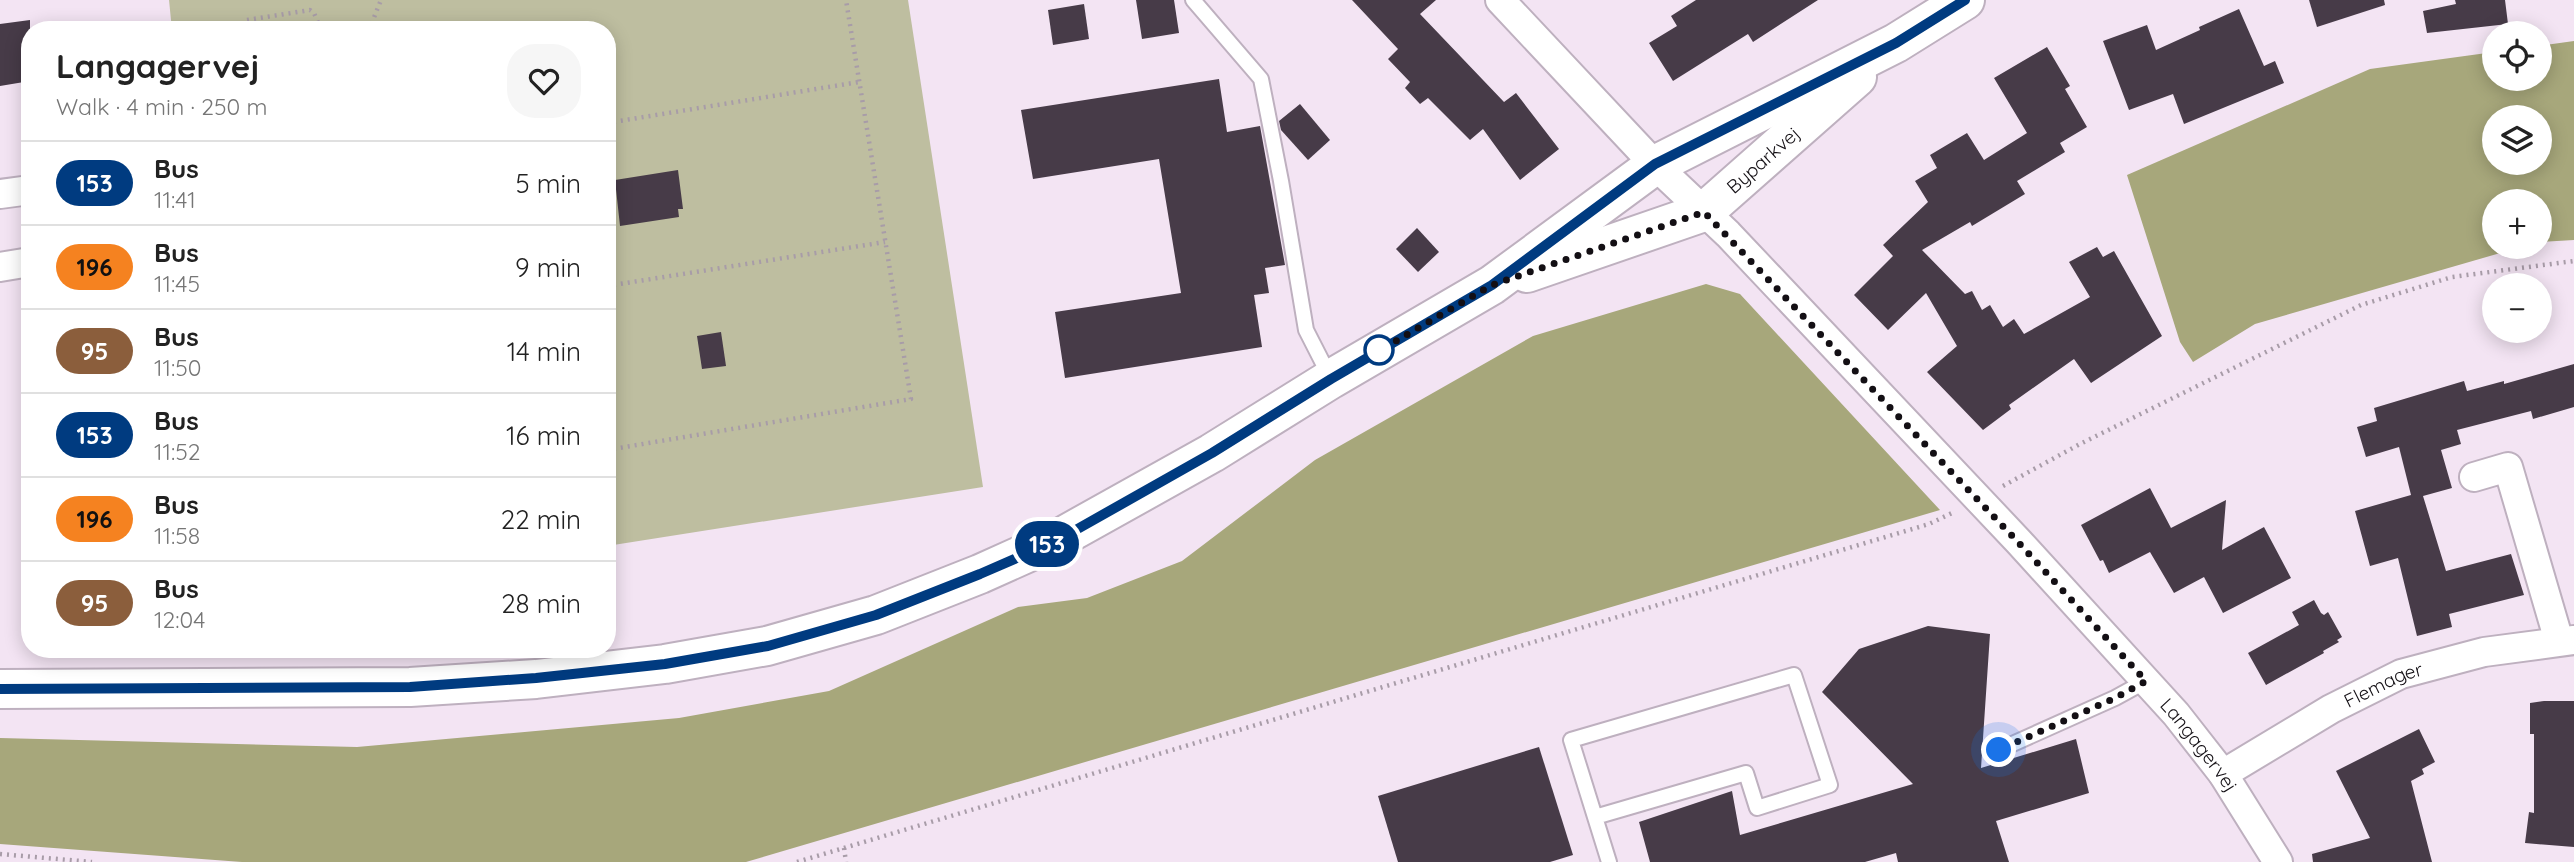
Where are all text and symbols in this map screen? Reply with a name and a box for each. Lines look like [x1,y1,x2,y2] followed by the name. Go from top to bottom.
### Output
[2482,21,2552,343] map controls
[2482,21,2552,91] button: locate
[507,44,581,118] button: heart
[56,45,259,86] text: Langagervej
[56,92,267,121] text: Walk · 4 min · 250 m
[2482,105,2552,175] button: layers
[1722,121,1805,199] street label: Byparkvej
[154,152,199,185] text: Bus
[515,167,581,200] text: 5 min
[76,168,113,198] text: 153
[154,185,196,214] text: 11:41
[2482,189,2552,259] button: +
[154,236,199,269] text: Bus
[515,251,581,284] text: 9 min
[76,252,113,282] text: 196
[154,269,200,298] text: 11:45
[2482,273,2552,343] button: −
[154,320,199,353] text: Bus
[507,335,581,368] text: 14 min
[1364,335,1394,365] unlabelled marker
[81,336,108,366] text: 95
[154,353,202,382] text: 11:50
[154,404,199,437] text: Bus
[506,419,581,452] text: 16 min
[76,420,113,450] text: 153
[154,437,201,466] text: 11:52
[154,488,199,521] text: Bus
[501,503,581,536] text: 22 min
[76,504,113,534] text: 196
[154,521,200,550] text: 11:58
[1007,521,1087,567] line badge: 153
[1029,529,1065,559] text: 153
[154,572,199,605] text: Bus
[501,587,581,620] text: 28 min
[81,588,108,618] text: 95
[154,605,205,634] text: 12:04
[2340,657,2426,713] street label: Flemager
[2155,693,2243,796] street label: Langagervej
[1981,732,2016,767] your location

